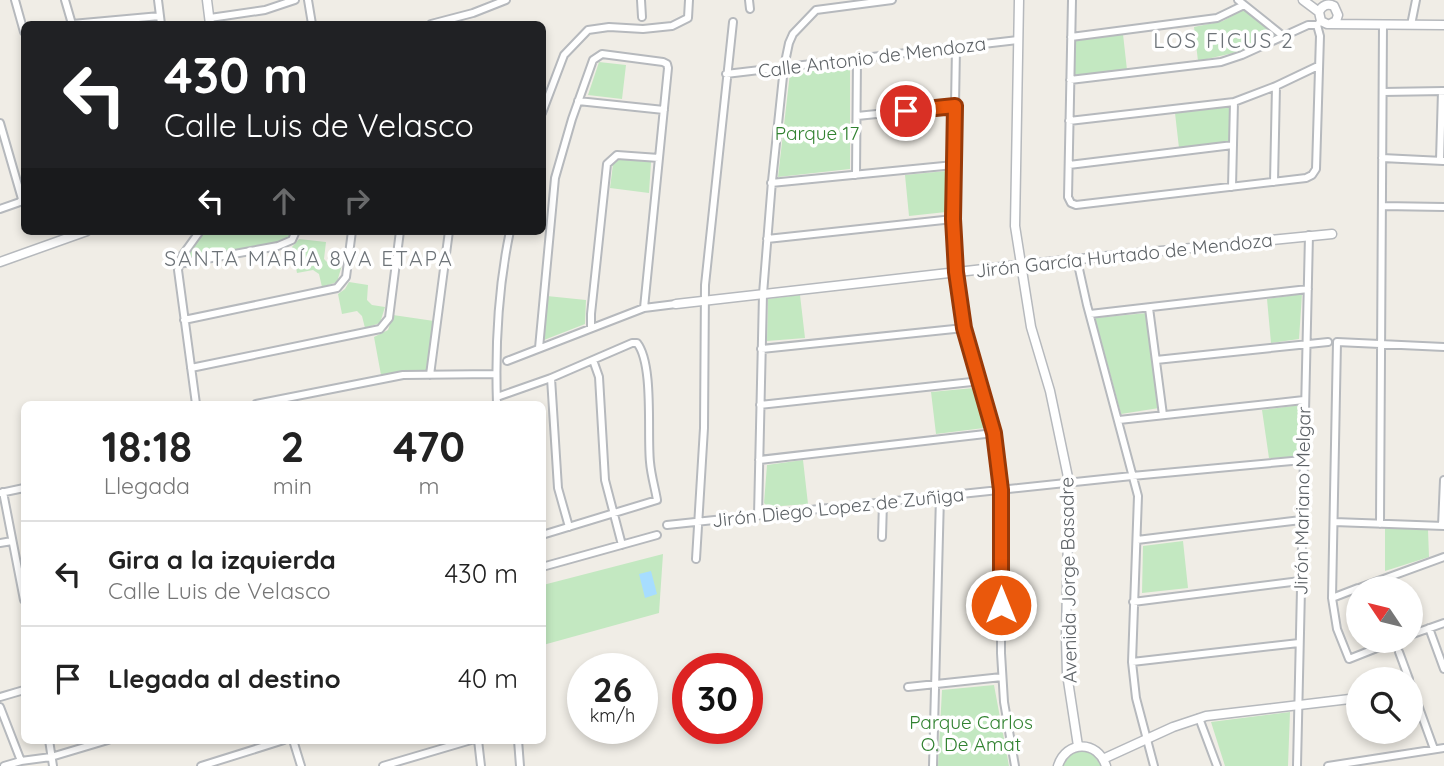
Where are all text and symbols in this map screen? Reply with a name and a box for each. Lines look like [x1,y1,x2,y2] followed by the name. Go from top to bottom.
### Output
[1153,27,1295,53] district label: LOS FICUS 2
[757,31,987,83] street label: Calle Antonio de Mendoza
[164,44,308,105] text: 430 m
[49,49,140,140] icon: left
[876,81,936,141] pin
[887,92,925,130] icon: arrive
[164,105,474,145] text: Calle Luis de Velasco
[775,121,860,145] park label: Parque 17
[192,182,230,220] icon: left
[265,182,303,220] icon: ahead
[338,182,376,220] icon: right
[974,227,1274,283] street label: Jirón García Hurtado de Mendoza
[164,245,454,271] district label: SANTA MARÍA 8VA ETAPA
[1288,406,1316,596] street label: Jirón Mariano Melgar
[102,420,192,473] text: 18:18
[280,420,304,473] text: 2
[393,420,465,473] text: 470
[104,471,190,500] text: Llegada
[273,471,312,500] text: min
[419,471,440,500] text: m
[1054,477,1082,683] street label: Avenida Jorge Basadre
[711,482,965,532] street label: Jirón Diego Lopez de Zuñiga
[108,543,336,576] text: Gira a la izquierda
[49,555,87,593] icon: left
[444,557,518,590] text: 430 m
[964,568,1038,642] position arrow
[108,576,331,605] text: Calle Luis de Velasco
[1346,576,1423,653] north arrow
[1346,576,1423,744] map controls
[672,653,763,744] speed limit sign: 30
[49,660,87,698] icon: arrive
[108,662,341,695] text: Llegada al destino
[458,662,518,695] text: 40 m
[593,667,632,711] text: 26
[1346,667,1423,744] button: search
[590,704,635,727] text: km/h
[909,710,1033,756] park label: Parque Carlos O. De Amat

